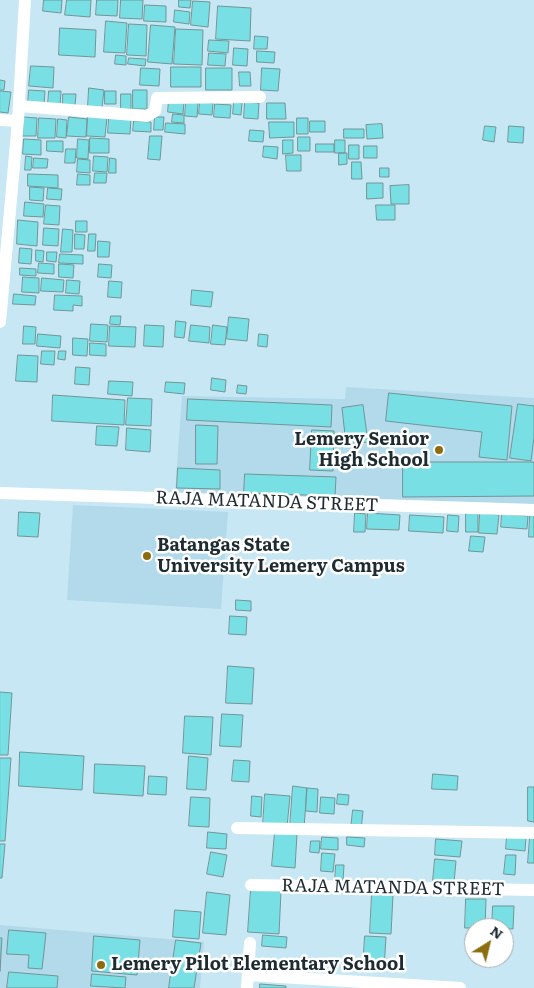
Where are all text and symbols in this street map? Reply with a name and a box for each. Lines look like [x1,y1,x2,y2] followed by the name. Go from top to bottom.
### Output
[294,429,429,472] place label: Lemery Senior High School
[433,444,445,456] marker: Lemery Senior High School
[155,487,379,517] street label: RAJA MATANDA STREET
[157,535,405,578] place label: Batangas State University Lemery Campus
[141,550,153,562] marker: Batangas State University Lemery Campus
[281,875,505,901] street label: RAJA MATANDA STREET
[464,918,514,968] north arrow
[487,920,508,943] text: N
[111,954,405,976] place label: Lemery Pilot Elementary School
[95,959,107,971] marker: Lemery Pilot Elementary School

